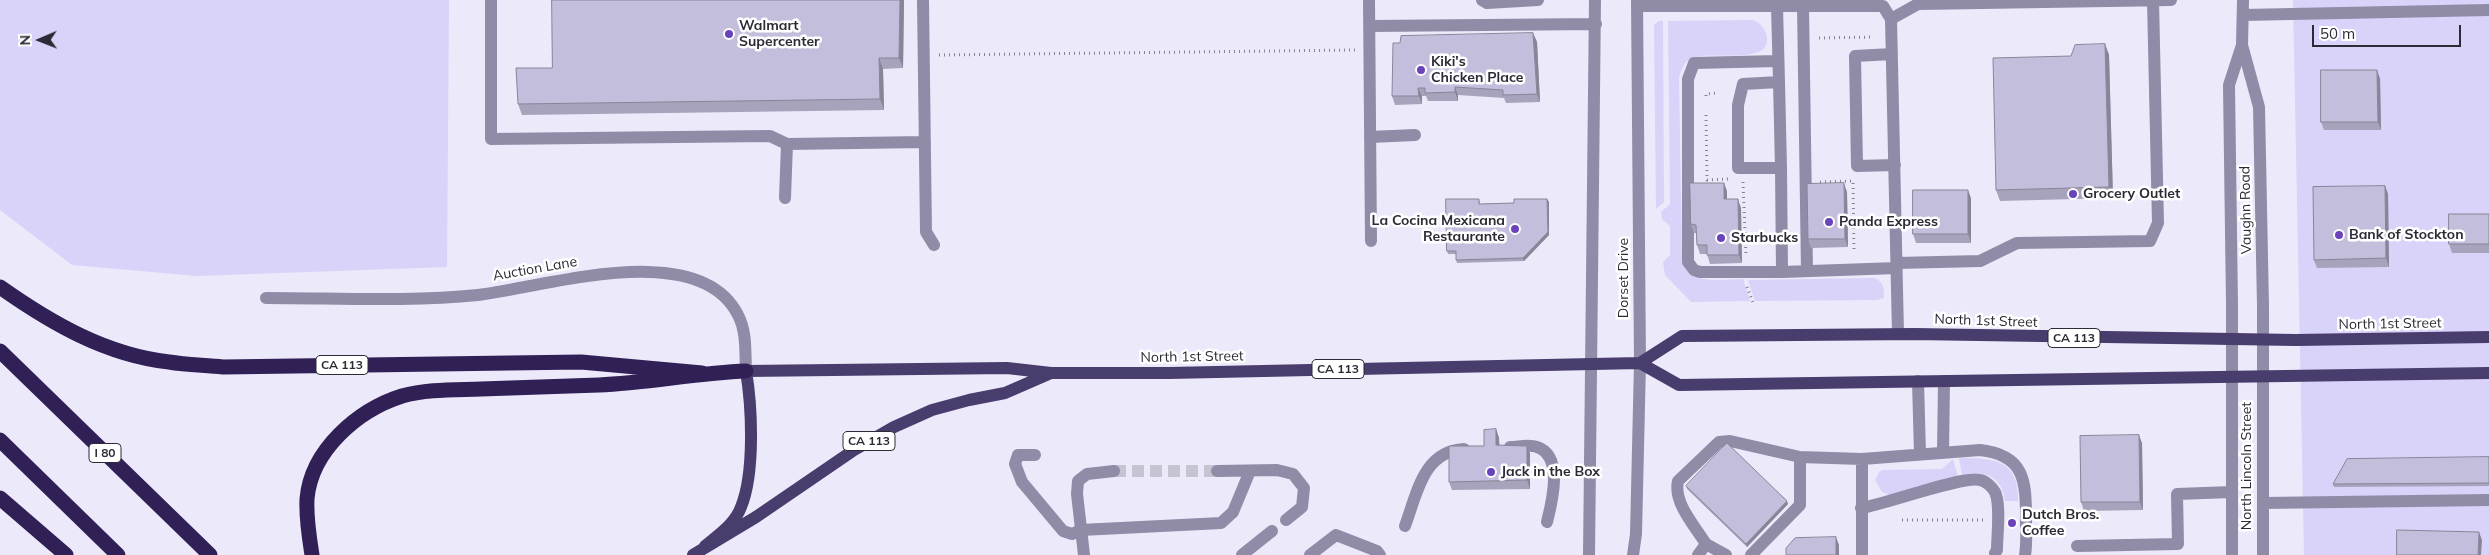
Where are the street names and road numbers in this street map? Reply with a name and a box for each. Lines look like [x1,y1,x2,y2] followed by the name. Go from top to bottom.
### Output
[2237,166,2255,254] street label: Vaughn Road
[1616,238,1632,318] street label: Dorset Drive
[492,253,578,285] street label: Auction Lane
[1934,311,2038,331] street label: North 1st Street
[2338,315,2442,333] street label: North 1st Street
[2048,328,2100,348] road number: CA 113
[1140,348,1244,366] street label: North 1st Street
[316,356,368,374] road number: CA 113
[1312,359,1364,378] road number: CA 113
[2239,402,2255,530] street label: North Lincoln Street
[843,432,895,451] road number: CA 113
[89,443,121,462] road number: I 80

